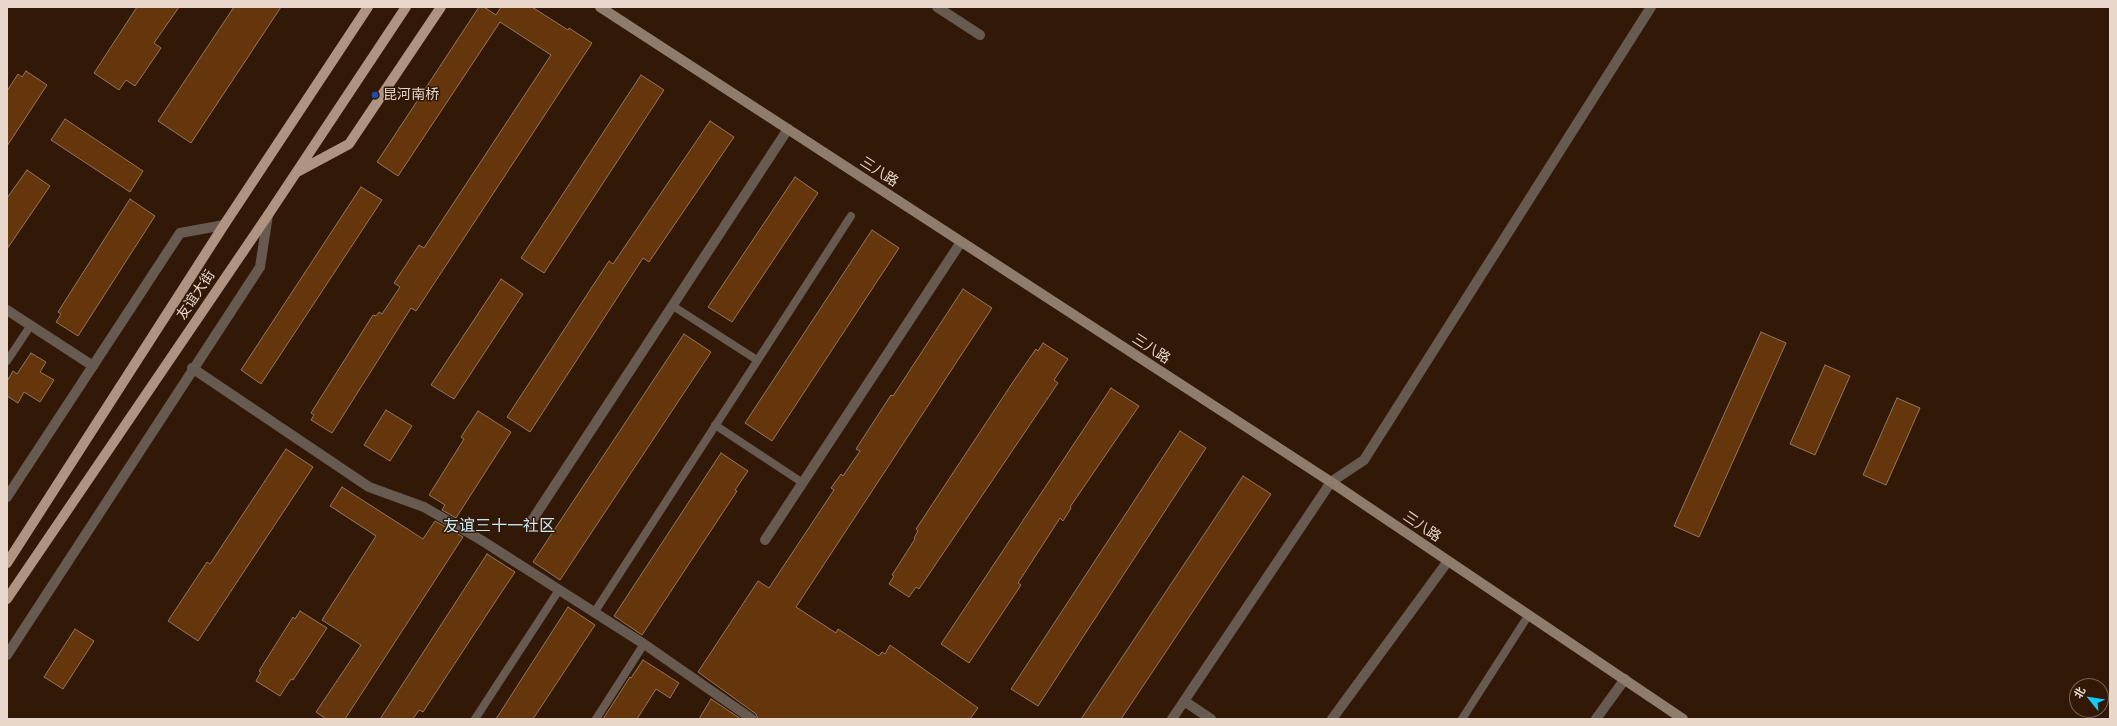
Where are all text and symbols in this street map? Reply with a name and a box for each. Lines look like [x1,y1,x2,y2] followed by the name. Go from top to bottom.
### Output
[383,87,439,103] place label: 昆河南桥
[370,90,380,100] marker: 昆河南桥
[857,154,901,190] street label: 三八路
[173,267,219,323] street label: 友谊大街
[1129,331,1173,367] street label: 三八路
[1400,508,1444,546] street label: 三八路
[443,516,555,536] district label: 友谊三十一社区
[2069,678,2109,718] north arrow
[2071,684,2088,701] text: 北

